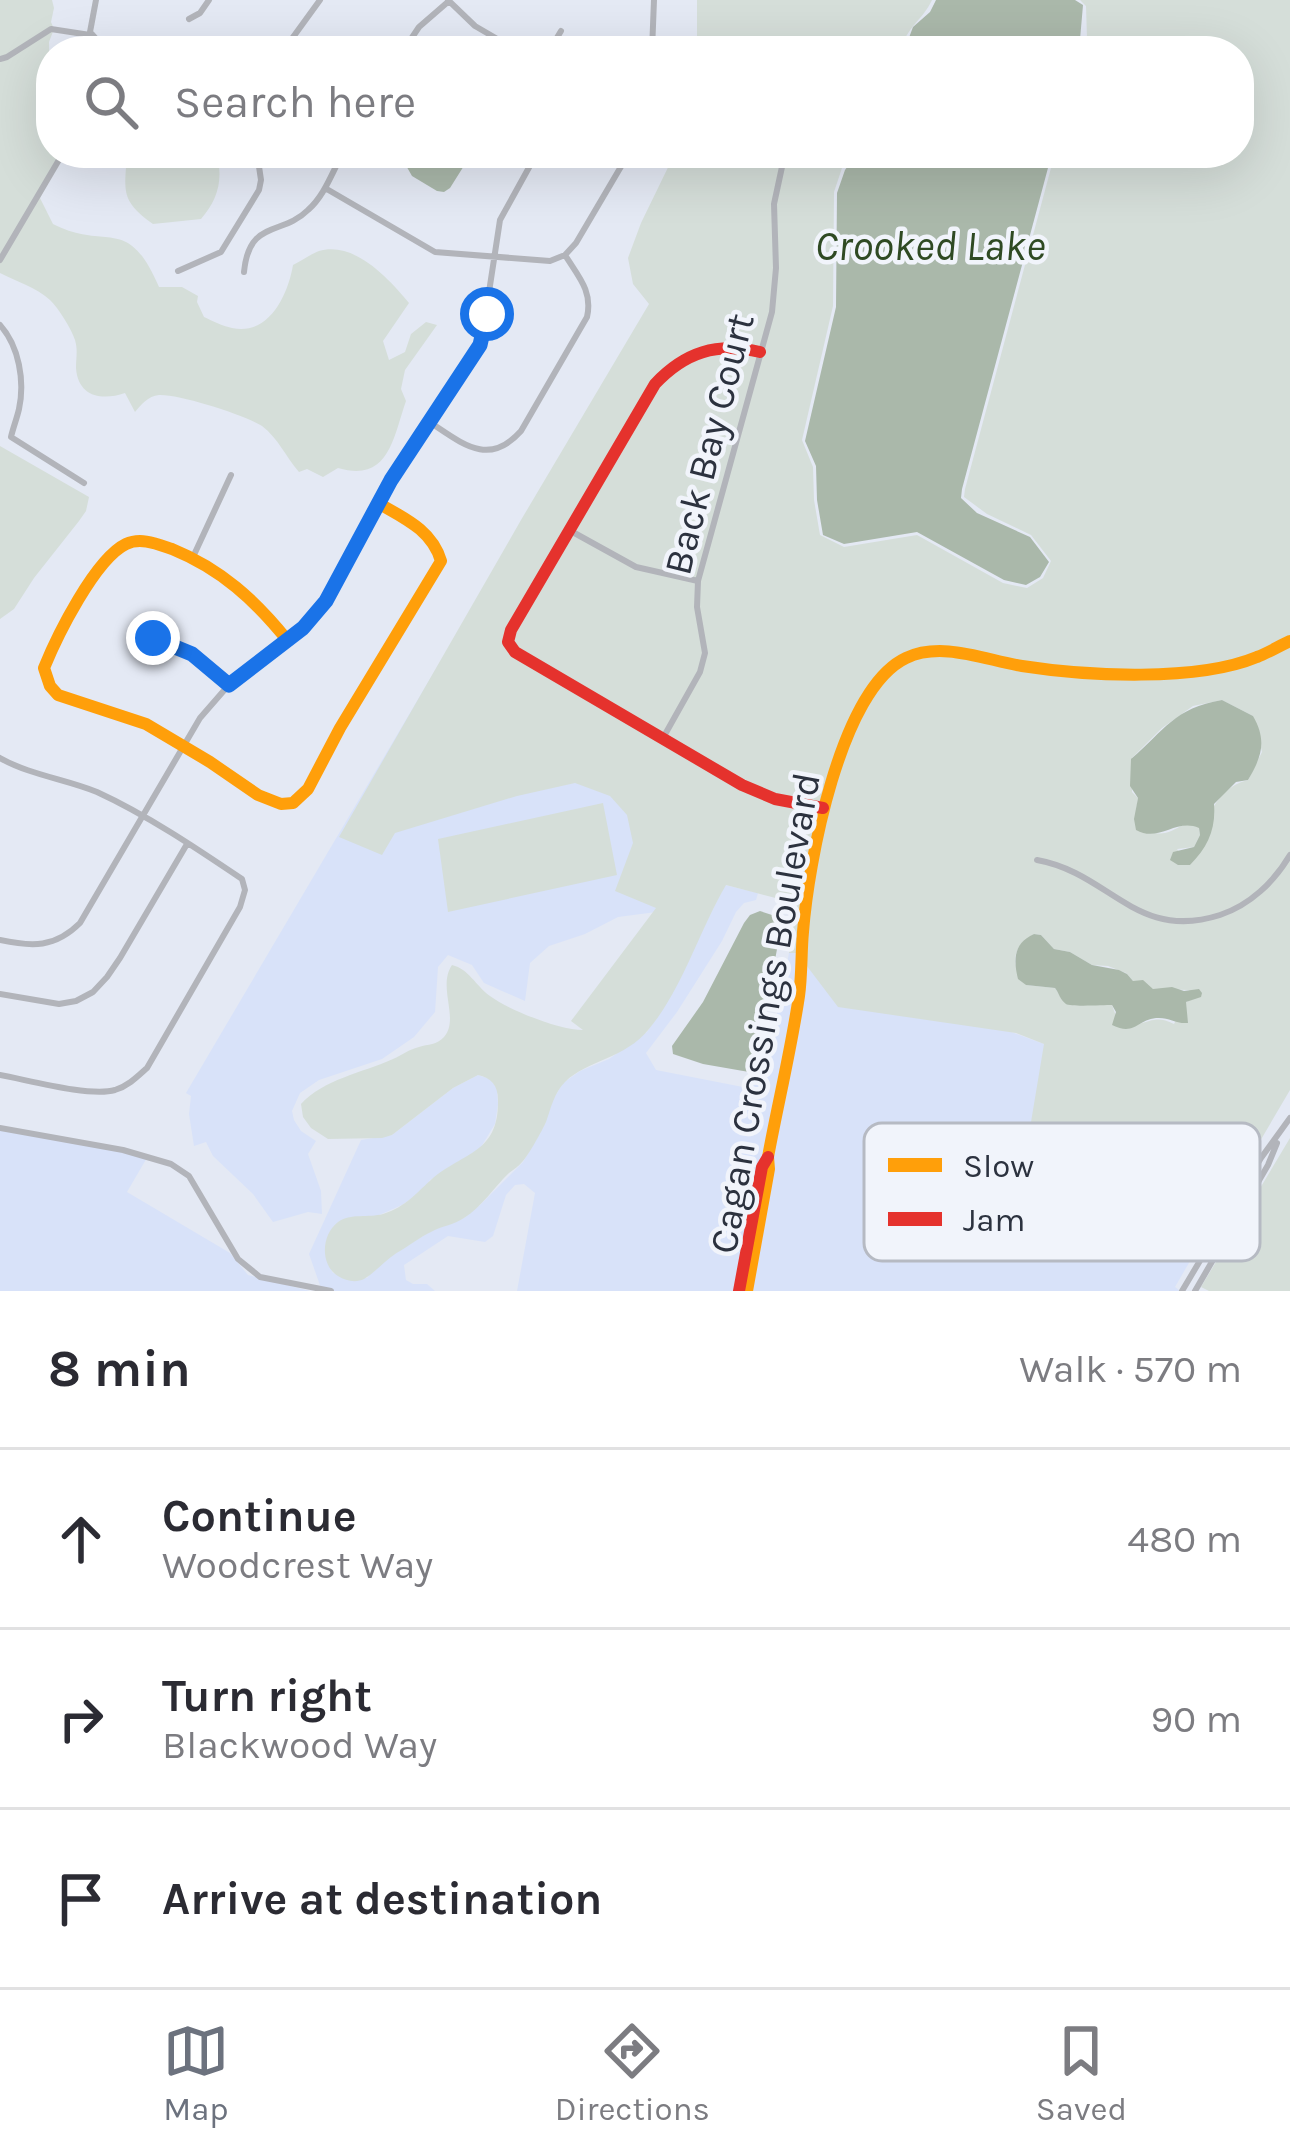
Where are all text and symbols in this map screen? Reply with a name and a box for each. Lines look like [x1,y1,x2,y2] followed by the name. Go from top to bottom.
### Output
[36,36,1254,168] search box
[78,69,144,135] icon: search
[174,76,416,128] text: Search here
[815,221,1045,271] water label: Crooked Lake
[460,287,514,341] route start
[654,309,764,579] street label: Back Bay Court
[126,611,180,665] route end
[700,769,830,1257] street label: Cagan Crossings Boulevard
[864,1123,1260,1261] legend
[963,1147,1034,1185] text: Slow
[963,1201,1025,1239] text: Jam
[48,1339,191,1399] text: 8 min
[1019,1346,1242,1392] text: Walk · 570 m
[162,1490,357,1542] text: Continue
[48,1506,114,1572] icon: ahead
[1127,1516,1242,1562] text: 480 m
[162,1542,433,1588] text: Woodcrest Way
[162,1670,372,1722] text: Turn right
[48,1686,114,1752] icon: right
[1150,1696,1242,1742] text: 90 m
[162,1722,437,1768] text: Blackwood Way
[48,1866,114,1932] icon: arrive
[162,1873,602,1925] text: Arrive at destination
[163,2018,229,2128] tab: Map
[555,2018,710,2128] tab: Directions
[1036,2018,1127,2128] tab: Saved

